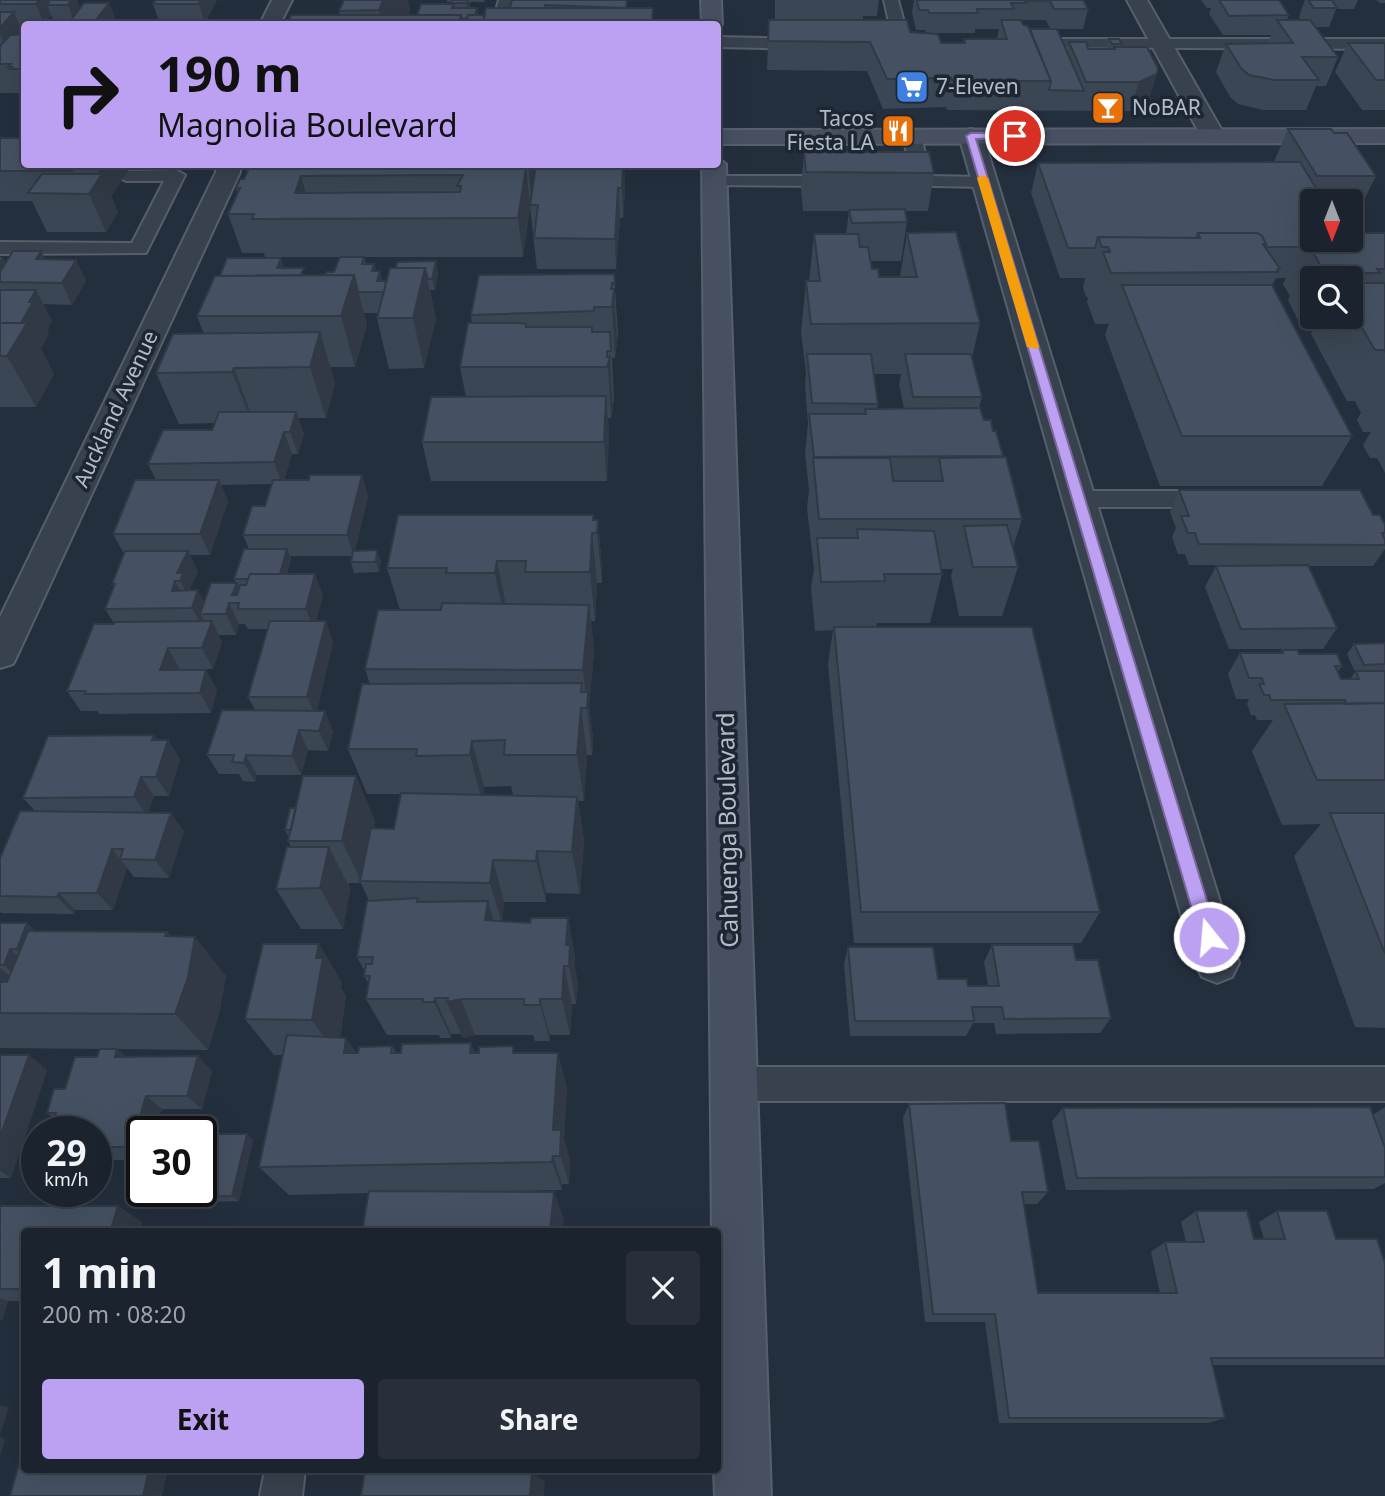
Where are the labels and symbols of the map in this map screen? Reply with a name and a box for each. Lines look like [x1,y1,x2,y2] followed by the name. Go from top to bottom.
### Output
[893,68,931,106] supermarket icon: 7-Eleven
[936,72,1019,100] place label: 7-Eleven
[1089,89,1127,127] bar icon: NoBAR
[1132,93,1201,121] place label: NoBAR
[787,104,875,156] place label: Tacos Fiesta LA
[985,106,1045,166] pin
[879,112,917,150] restaurant icon: Tacos Fiesta LA
[1300,189,1363,252] north arrow
[66,326,164,492] street label: Auckland Avenue
[708,712,745,948] street label: Cahuenga Boulevard
[1172,900,1246,974] position arrow
[126,1116,217,1207] speed limit sign: 30

